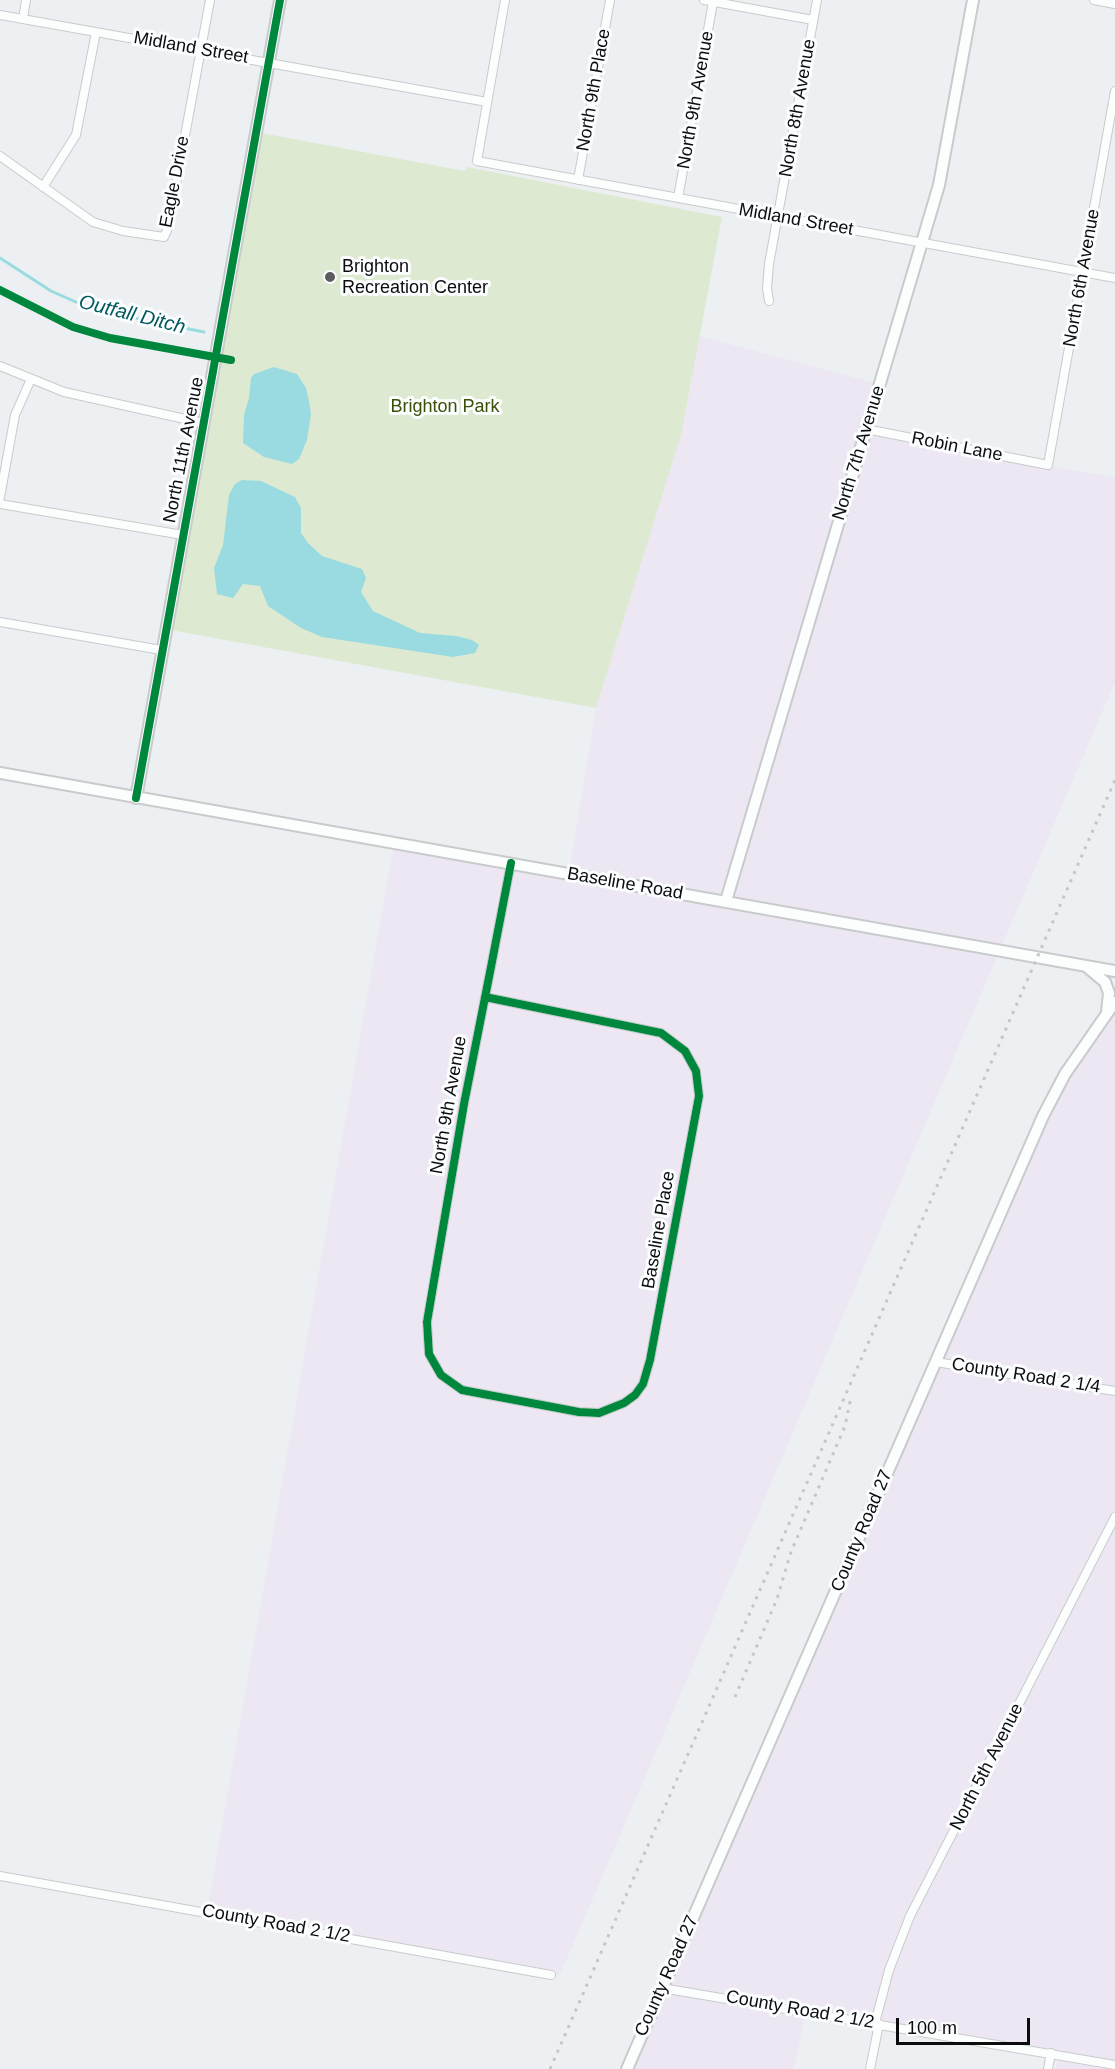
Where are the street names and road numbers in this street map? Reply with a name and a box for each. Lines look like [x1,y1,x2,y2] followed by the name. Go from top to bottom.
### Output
[132,27,250,69] street label: Midland Street
[573,27,615,153] street label: North 9th Place
[673,29,719,171] street label: North 9th Avenue
[775,37,821,179] street label: North 8th Avenue
[156,134,194,230] street label: Eagle Drive
[737,199,855,241] street label: Midland Street
[1059,207,1105,349] street label: North 6th Avenue
[159,375,209,525] street label: North 11th Avenue
[828,383,890,523] street label: North 7th Avenue
[910,428,1004,466] street label: Robin Lane
[565,863,685,905] street label: Baseline Road
[426,1034,472,1176] street label: North 9th Avenue
[638,1169,680,1291] street label: Baseline Place
[950,1354,1102,1398] street label: County Road 2 1/4
[827,1467,897,1595] street label: County Road 27
[946,1700,1028,1834] street label: North 5th Avenue
[200,1900,352,1948] street label: County Road 2 1/2
[631,1912,703,2040] street label: County Road 27
[724,1986,876,2034] street label: County Road 2 1/2

